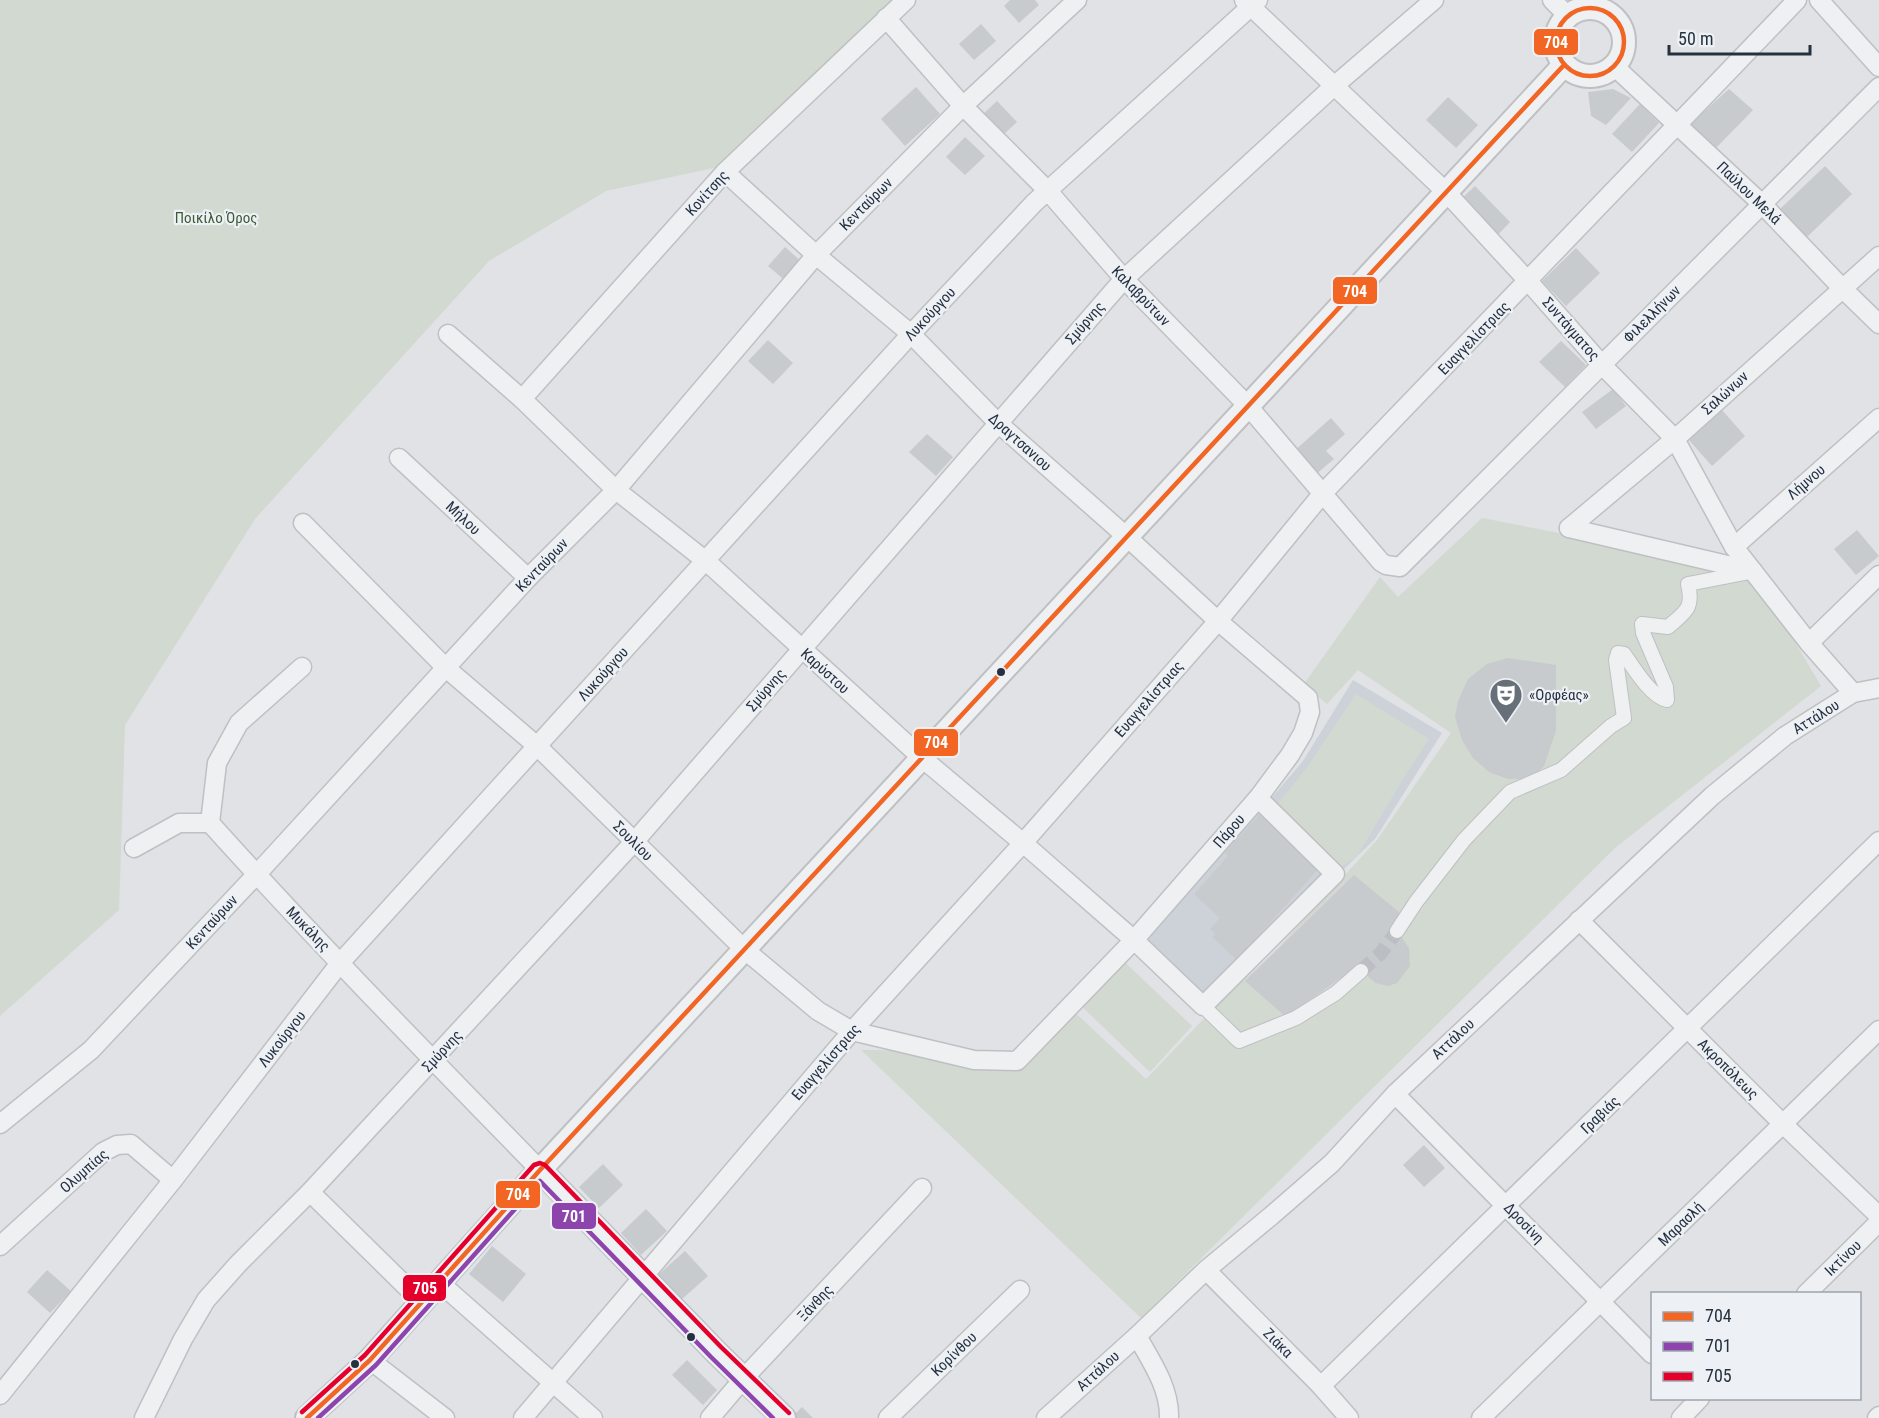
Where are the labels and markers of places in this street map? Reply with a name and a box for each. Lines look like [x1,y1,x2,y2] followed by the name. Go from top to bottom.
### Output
[995,666,1007,678] unlabelled marker
[1488,677,1524,724] theatre icon: «Ορφέας»
[1529,686,1589,704] place label: «Ορφέας»
[685,1331,697,1343] unlabelled marker
[349,1358,361,1370] unlabelled marker

